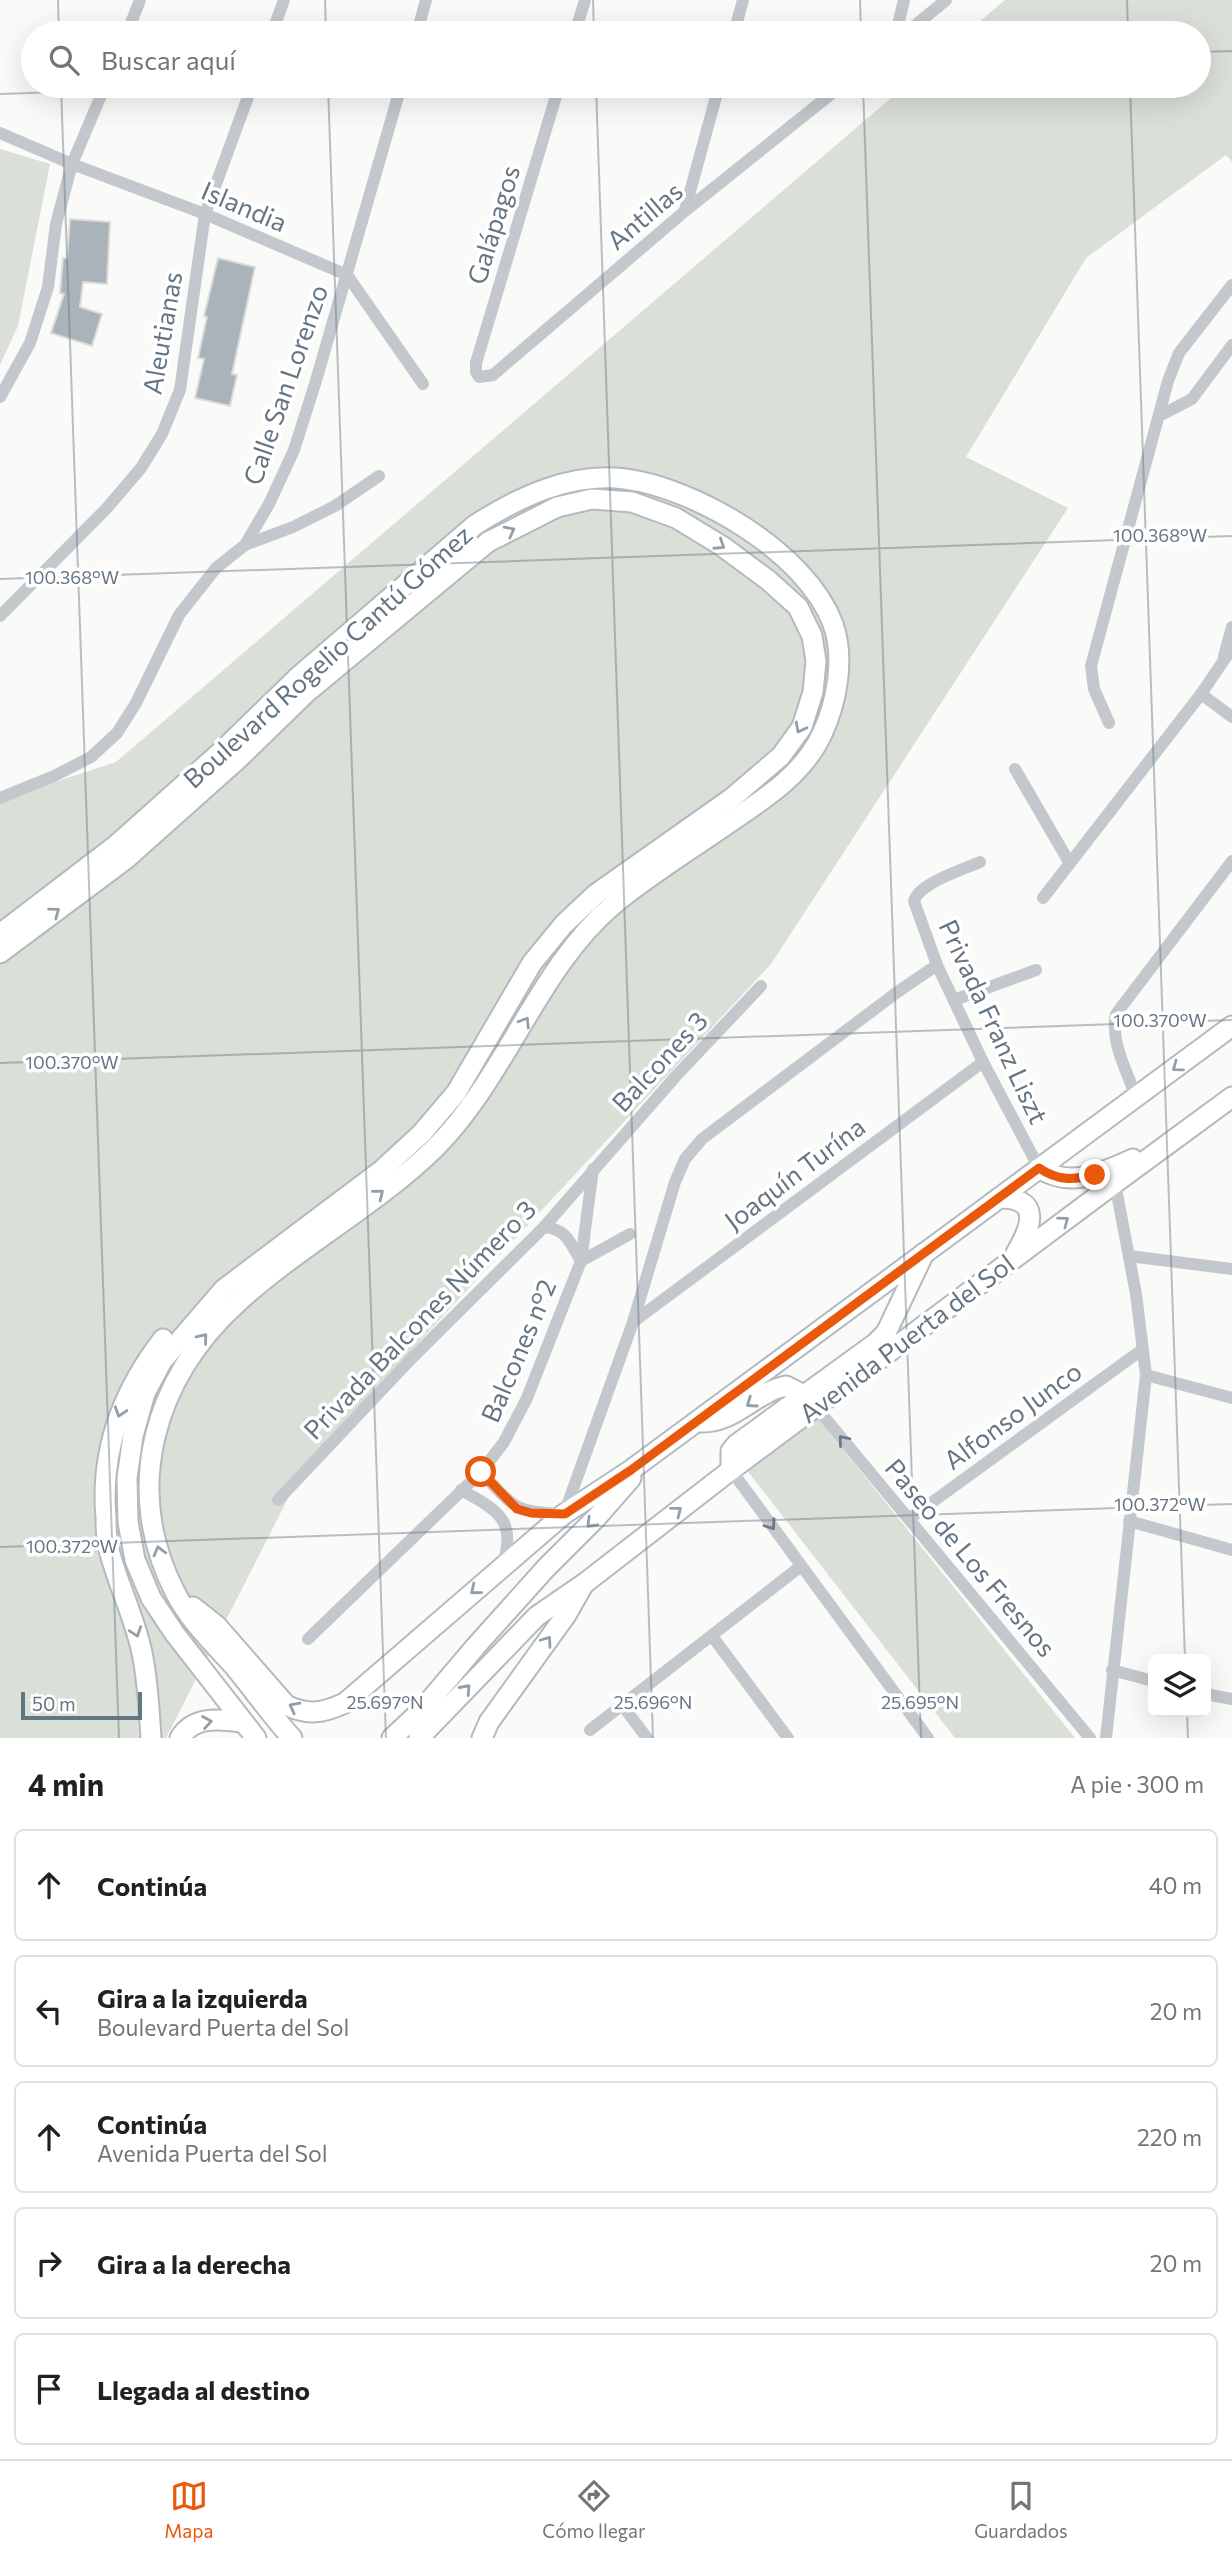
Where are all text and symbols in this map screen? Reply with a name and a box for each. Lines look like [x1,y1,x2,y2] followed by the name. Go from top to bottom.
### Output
[21,21,1211,98] search box
[45,41,83,79] icon: search
[101,44,236,75] text: Buscar aquí
[460,161,525,288] street label: Galápagos
[197,174,292,237] street label: Islandia
[600,174,688,255] street label: Antillas
[135,269,188,397] street label: Aleutianas
[236,280,333,489] street label: Calle San Lorenzo
[176,518,478,794] street label: Boulevard Rogelio Cantú Gómez
[1113,524,1207,546] text: 100.368°W
[502,525,515,539] one-way arrow
[712,537,725,549] one-way arrow
[25,566,119,588] text: 100.368°W
[794,721,808,734] one-way arrow
[47,908,60,921] one-way arrow
[933,914,1055,1128] street label: Privada Franz Liszt
[605,1004,713,1117] street label: Balcones 3
[1113,1009,1207,1031] text: 100.370°W
[516,1016,529,1029] one-way arrow
[25,1051,119,1073] text: 100.370°W
[1173,1058,1185,1071] one-way arrow
[718,1110,870,1236] street label: Joaquín Turína
[1079,1159,1110,1190] route end
[372,1190,384,1203] one-way arrow
[297,1193,541,1445] street label: Privada Balcones Número 3
[1056,1217,1069,1229] one-way arrow
[793,1247,1019,1429] street label: Avenida Puerta del Sol
[474,1274,562,1426] street label: Balcones n°2
[195,1333,208,1345] one-way arrow
[937,1355,1087,1475] street label: Alfonso Junco
[746,1395,759,1408] one-way arrow
[114,1405,129,1417] one-way arrow
[839,1436,851,1449] one-way arrow
[879,1452,1063,1662] street label: Paseo de Los Fresnos
[465,1456,496,1487] route start
[1114,1493,1206,1515] text: 100.372°W
[670,1507,682,1520] one-way arrow
[587,1515,600,1528] one-way arrow
[763,1517,775,1530] one-way arrow
[26,1535,118,1557] text: 100.372°W
[153,1545,167,1557] one-way arrow
[471,1582,484,1594] one-way arrow
[128,1626,142,1638] one-way arrow
[539,1636,552,1649] one-way arrow
[1148,1654,1211,1717] map controls
[1148,1654,1211,1717] button: layers
[458,1684,470,1697] one-way arrow
[21,1689,142,1721] scale bar
[346,1691,424,1713] text: 25.697°N
[614,1691,692,1713] text: 25.696°N
[881,1691,959,1713] text: 25.695°N
[32,1692,76,1715] text: 50 m
[288,1701,301,1715] one-way arrow
[201,1715,213,1730] one-way arrow
[28,1765,104,1802] text: 4 min
[1070,1770,1204,1798] text: A pie · 300 m
[30,1866,68,1904] icon: ahead
[97,1870,207,1901] text: Continúa
[1149,1871,1202,1899] text: 40 m
[97,1982,308,2013] text: Gira a la izquierda
[30,1992,68,2030] icon: left
[1150,1997,1202,2025] text: 20 m
[97,2013,349,2041] text: Boulevard Puerta del Sol
[97,2108,207,2139] text: Continúa
[30,2118,68,2156] icon: ahead
[1137,2123,1202,2151] text: 220 m
[97,2139,328,2167] text: Avenida Puerta del Sol
[30,2244,68,2282] icon: right
[97,2248,291,2279] text: Gira a la derecha
[1150,2249,1202,2277] text: 20 m
[30,2370,68,2408] icon: arrive
[97,2374,310,2405] text: Llegada al destino
[164,2477,213,2542] tab: Mapa
[542,2477,645,2542] tab: Cómo llegar
[974,2477,1068,2542] tab: Guardados

